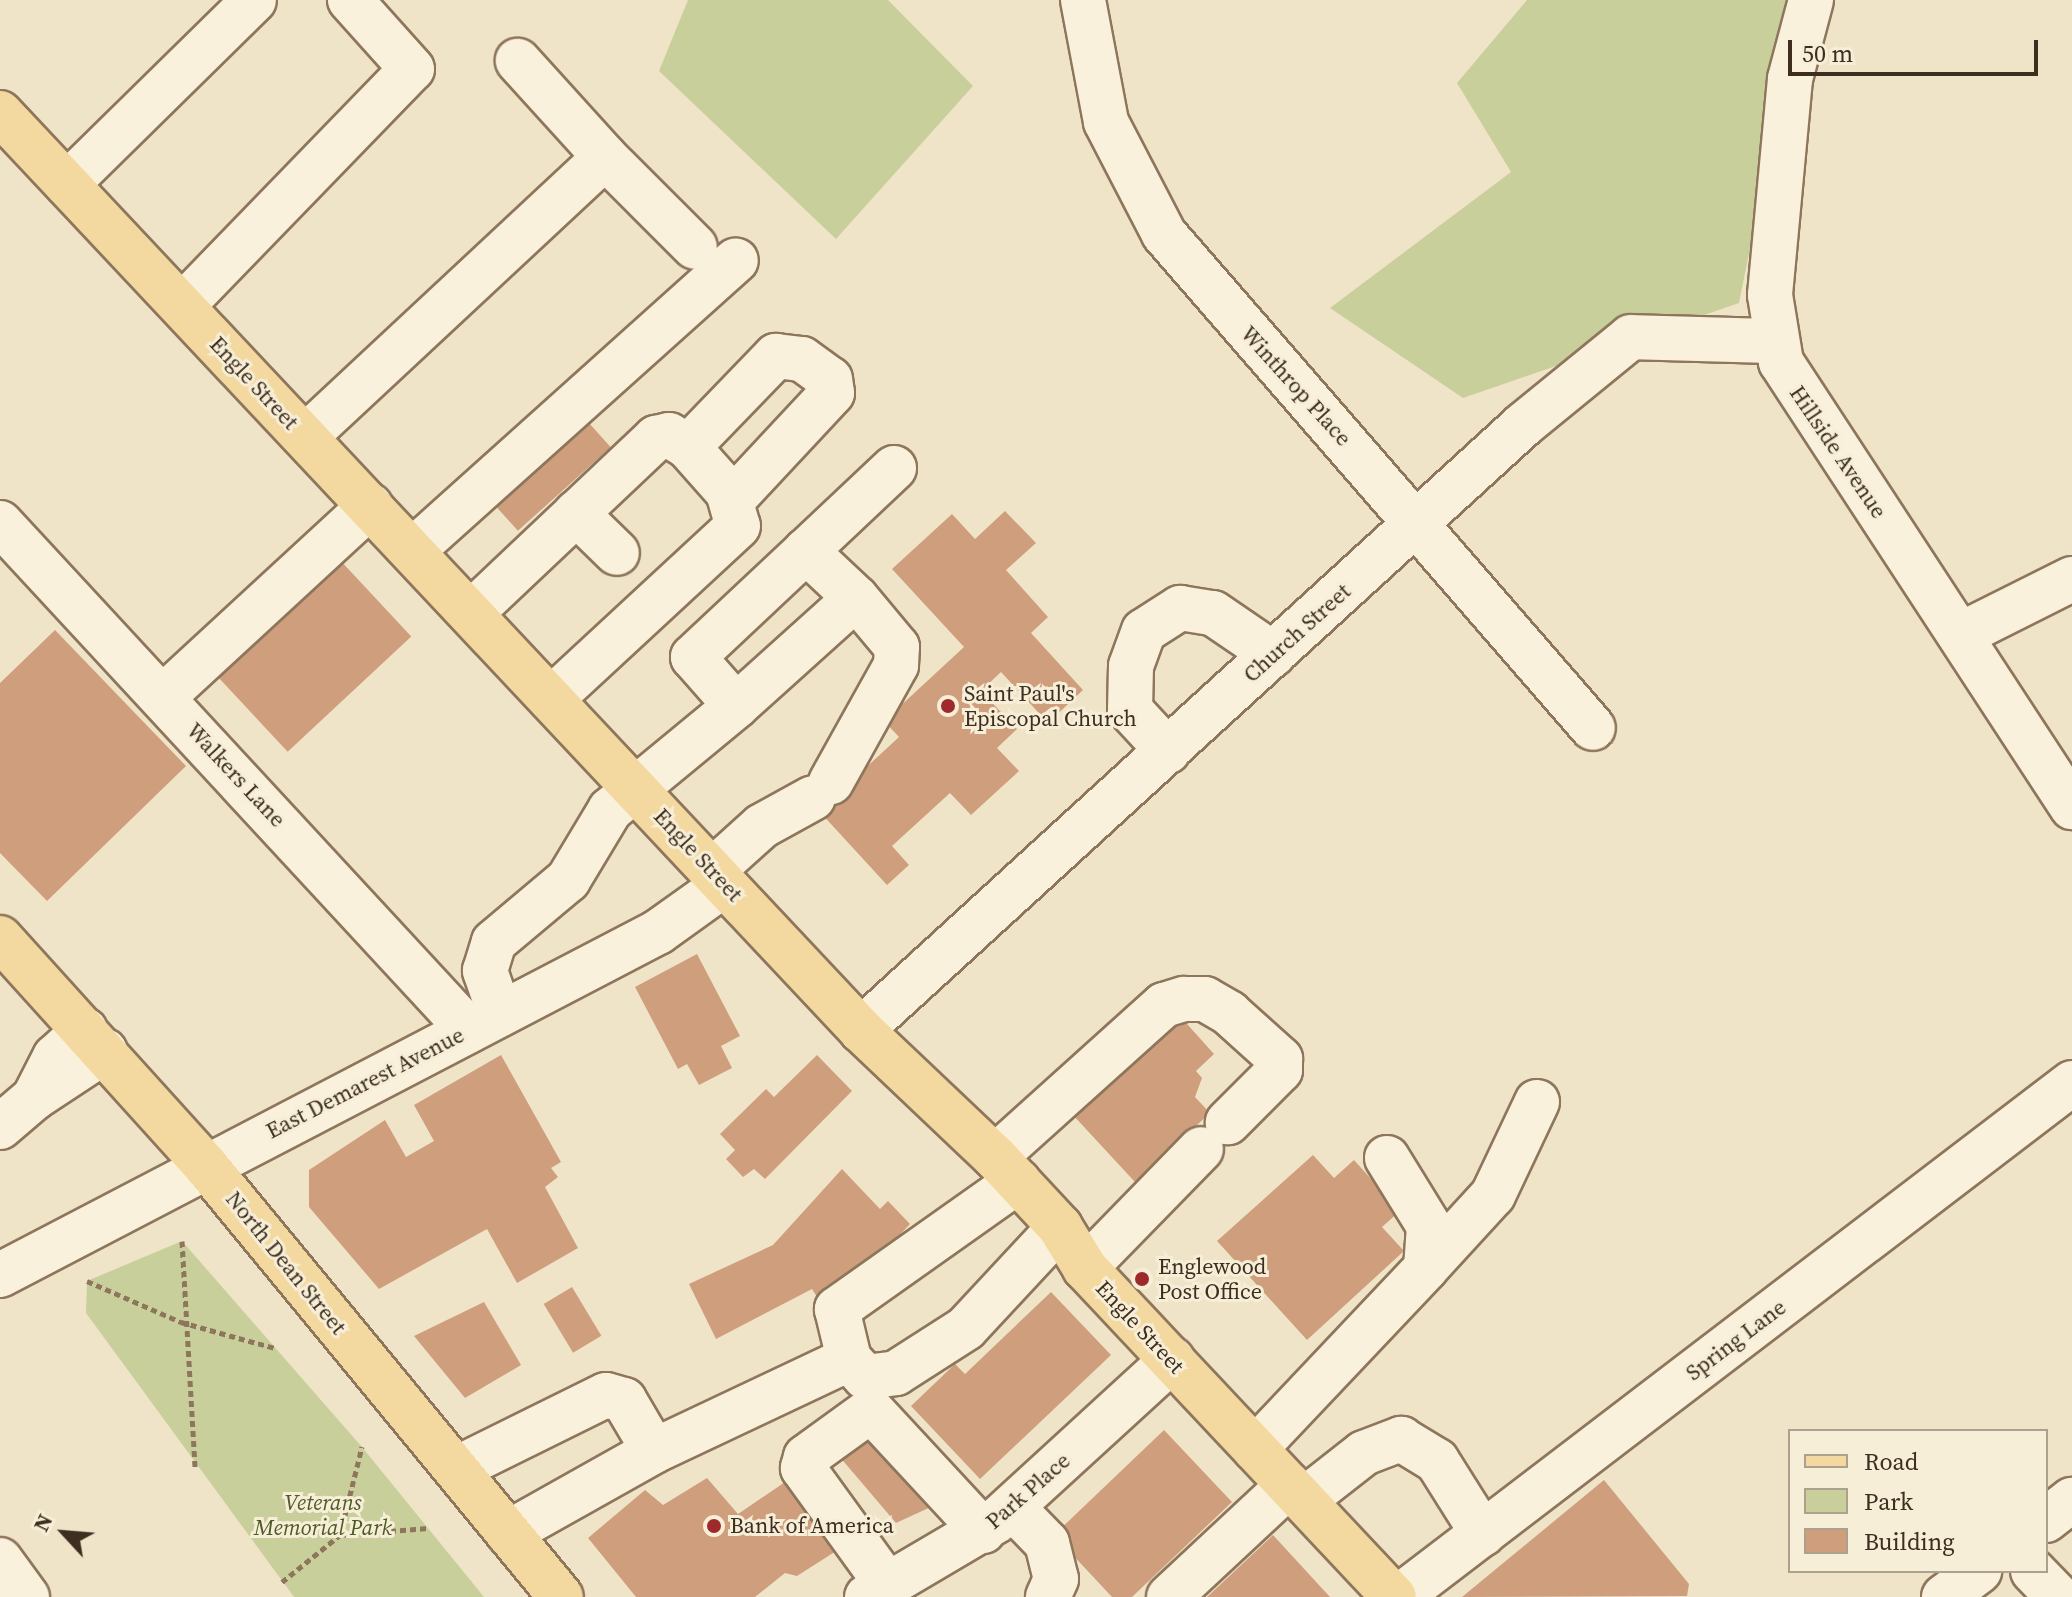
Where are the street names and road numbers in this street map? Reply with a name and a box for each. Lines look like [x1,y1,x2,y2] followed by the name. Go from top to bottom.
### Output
[1235,321,1357,451] street label: Winthrop Place
[204,331,304,435] street label: Engle Street
[1784,381,1892,523] street label: Hillside Avenue
[1238,578,1356,688] street label: Church Street
[181,717,291,833] street label: Walkers Lane
[648,803,748,907] street label: Engle Street
[262,1022,468,1144] street label: East Demarest Avenue
[220,1186,352,1340] street label: North Dean Street
[1090,1275,1190,1379] street label: Engle Street
[1681,1294,1791,1386] street label: Spring Lane
[981,1447,1075,1535] street label: Park Place

